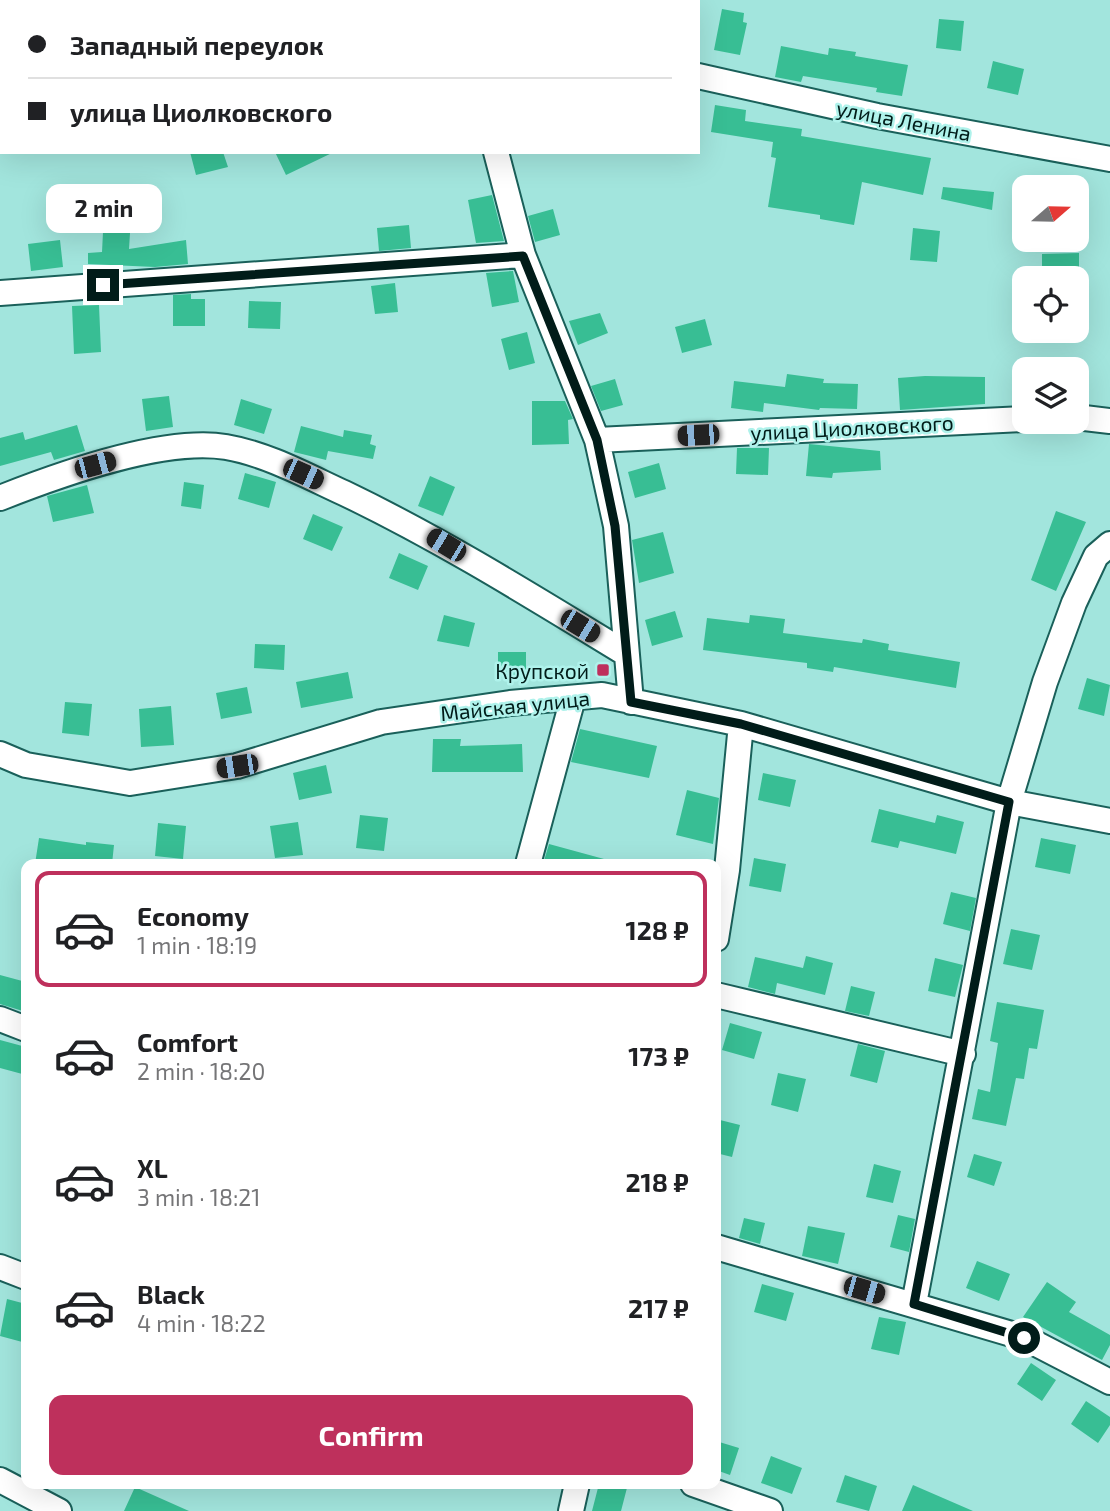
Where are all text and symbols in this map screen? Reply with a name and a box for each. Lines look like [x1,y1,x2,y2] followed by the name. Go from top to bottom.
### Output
[70,29,324,60] text: Западный переулок
[834,95,973,146] street label: улица Ленина
[70,96,332,127] text: улица Циолковского
[1012,175,1088,252] north arrow
[1012,175,1089,434] map controls
[45,184,161,232] callout: 2 min
[75,194,133,222] text: 2 min
[1012,266,1089,343] button: locate
[87,269,119,301] route end
[1012,357,1089,434] button: layers
[750,409,954,446] street label: улица Циолковского
[677,423,720,447] car
[72,449,119,481] car
[280,456,327,492] car
[423,525,470,565] car
[557,606,604,646] car
[495,658,589,684] place label: Крупской
[595,662,611,678] marker: Крупской
[439,685,591,726] street label: Майская улица
[215,752,260,780] car
[53,898,116,961] icon: car
[137,900,249,931] text: Economy
[625,914,689,945] text: 128 ₽
[137,931,257,959] text: 1 min · 18:19
[53,1024,116,1087] icon: car
[137,1026,238,1057] text: Comfort
[628,1040,689,1071] text: 173 ₽
[137,1057,265,1085] text: 2 min · 18:20
[53,1150,116,1213] icon: car
[137,1152,168,1183] text: XL
[625,1166,689,1197] text: 218 ₽
[137,1183,260,1211] text: 3 min · 18:21
[841,1274,888,1306] car
[53,1276,116,1339] icon: car
[137,1278,205,1309] text: Black
[628,1292,689,1323] text: 217 ₽
[137,1309,266,1337] text: 4 min · 18:22
[1008,1322,1040,1354] route start
[49,1395,693,1475] button: Confirm

